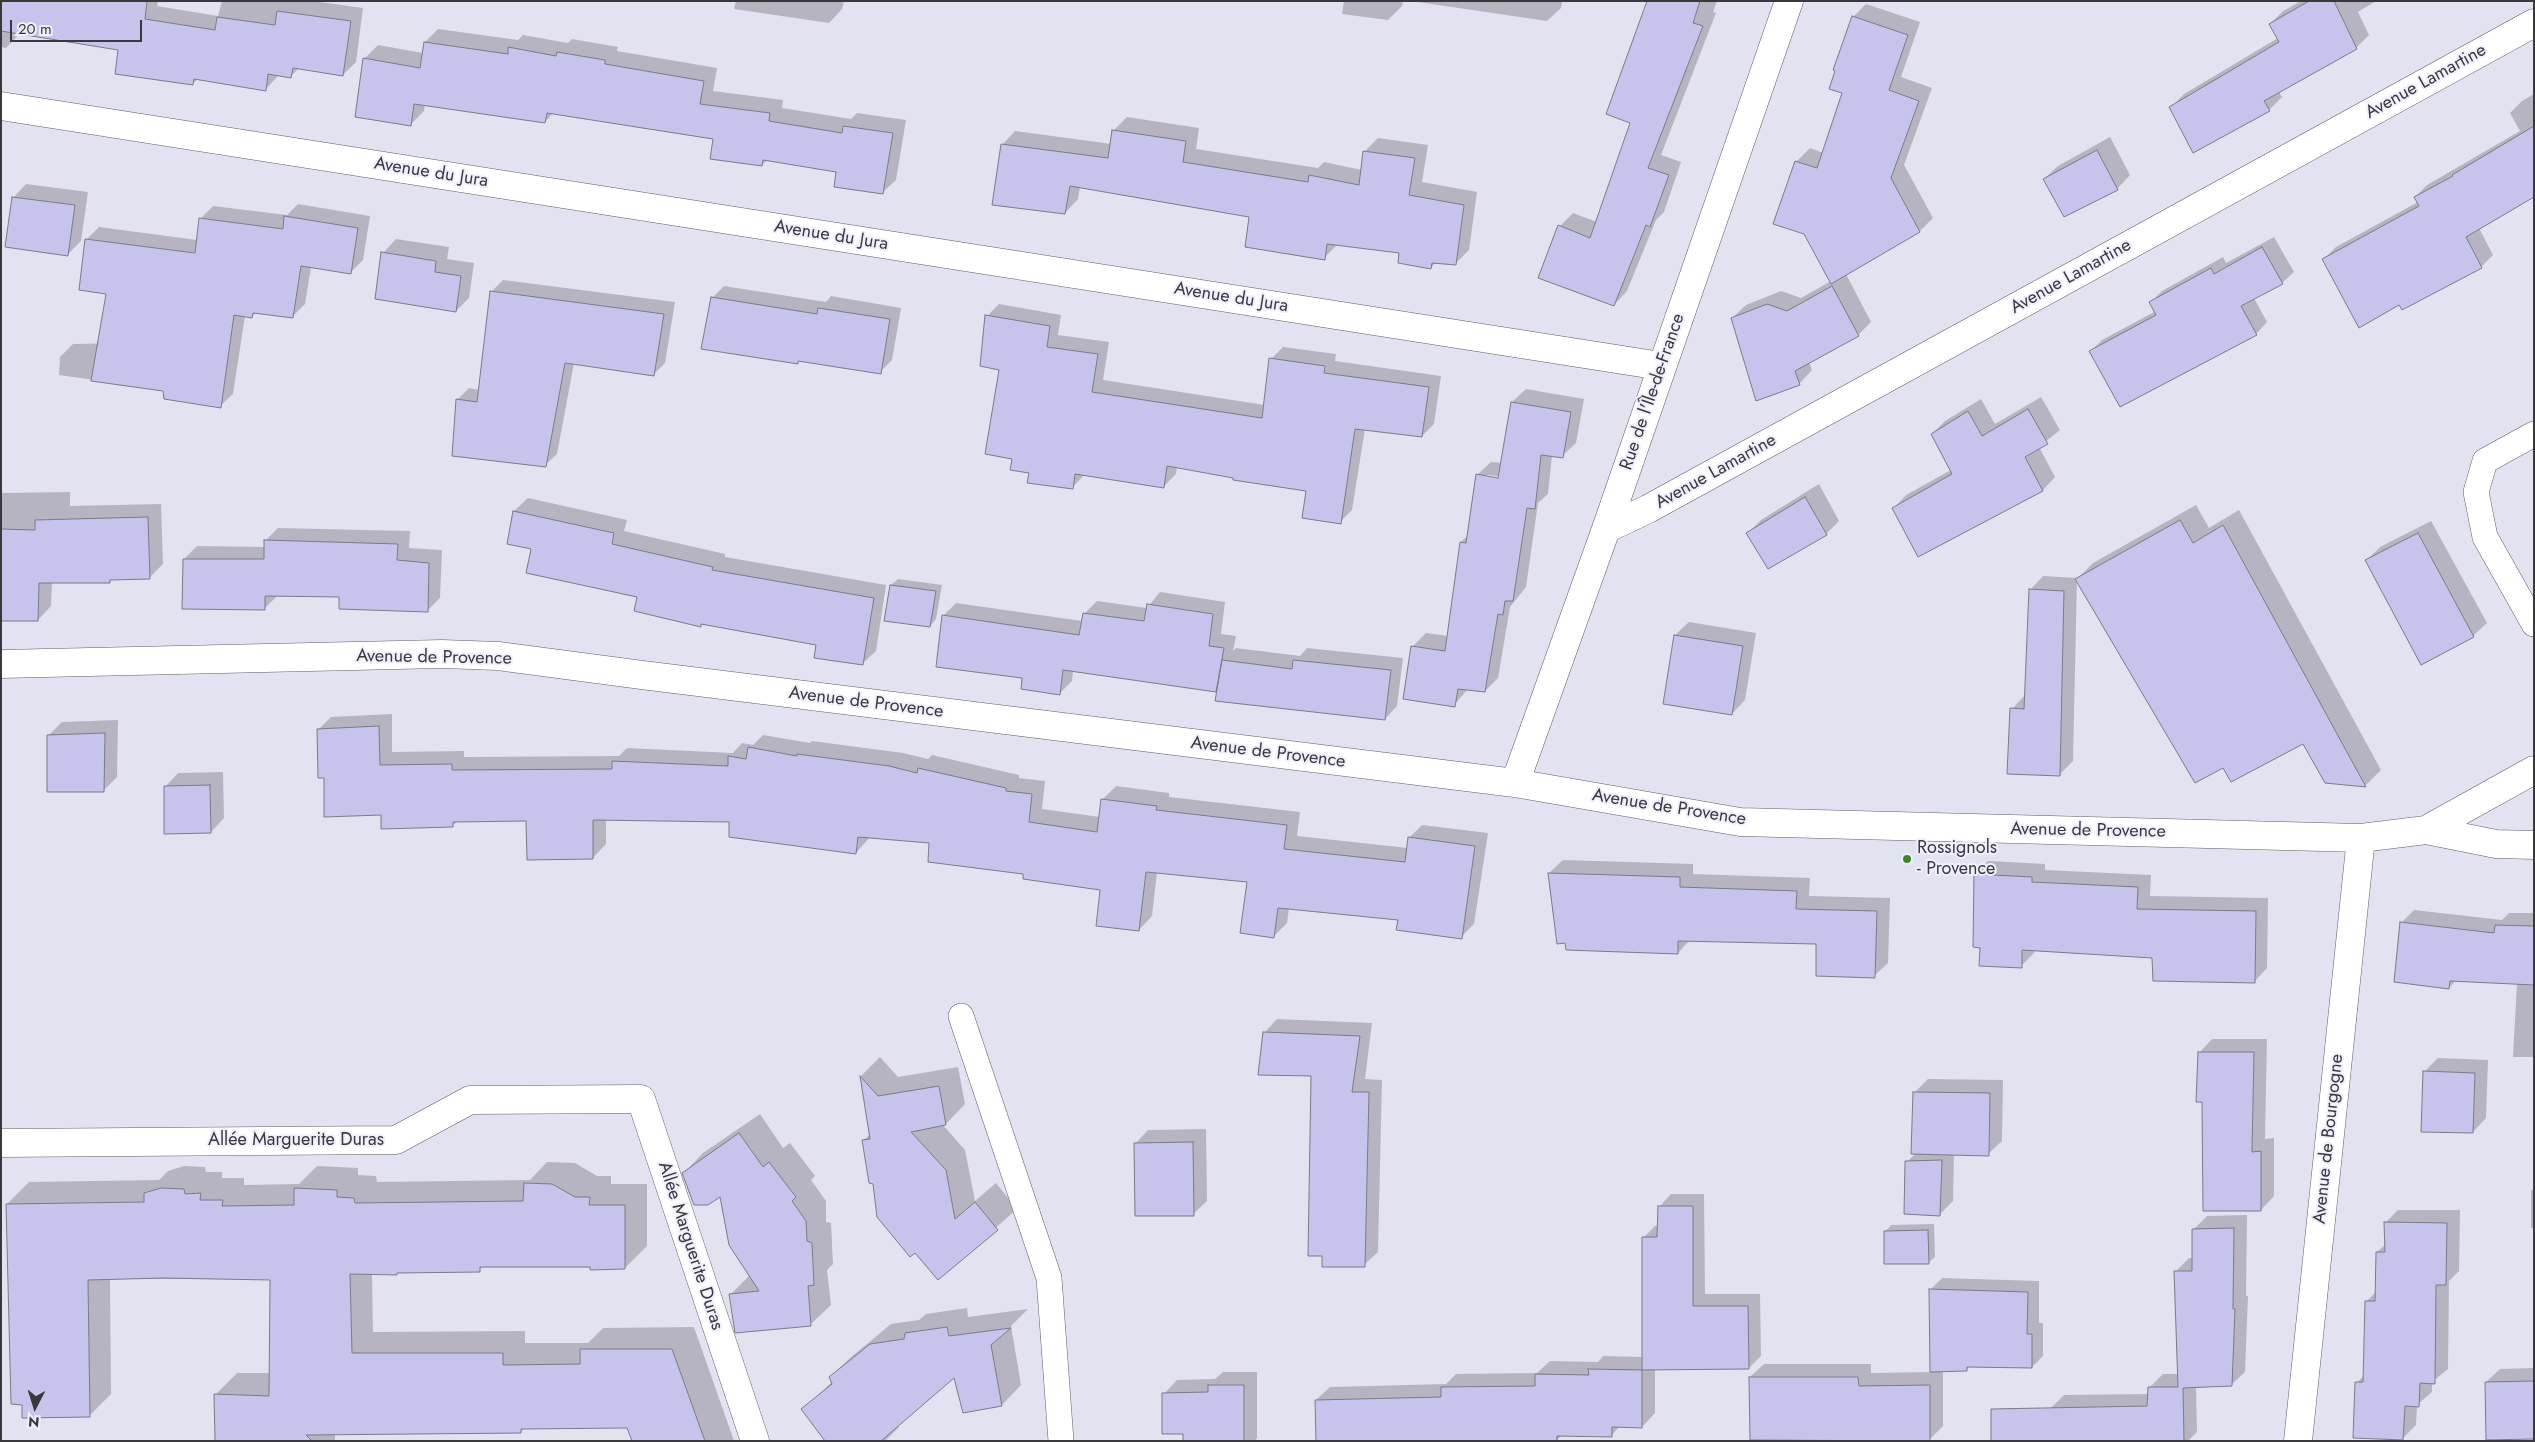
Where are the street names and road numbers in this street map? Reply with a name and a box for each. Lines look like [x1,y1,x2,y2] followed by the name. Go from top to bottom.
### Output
[2362,40,2490,124] street label: Avenue Lamartine
[372,153,490,193] street label: Avenue du Jura
[772,216,890,256] street label: Avenue du Jura
[2007,235,2135,319] street label: Avenue Lamartine
[1172,278,1290,318] street label: Avenue du Jura
[1616,311,1690,473] street label: Rue de l'Île-de-France
[1652,430,1780,514] street label: Avenue Lamartine
[356,646,512,670] street label: Avenue de Provence
[787,683,945,723] street label: Avenue de Provence
[1189,733,1347,773] street label: Avenue de Provence
[1590,785,1748,831] street label: Avenue de Provence
[2010,819,2166,843] street label: Avenue de Provence
[2309,1053,2349,1225] street label: Avenue de Bourgogne
[208,1130,384,1152] street label: Allée Marguerite Duras
[653,1159,727,1333] street label: Allée Marguerite Duras

